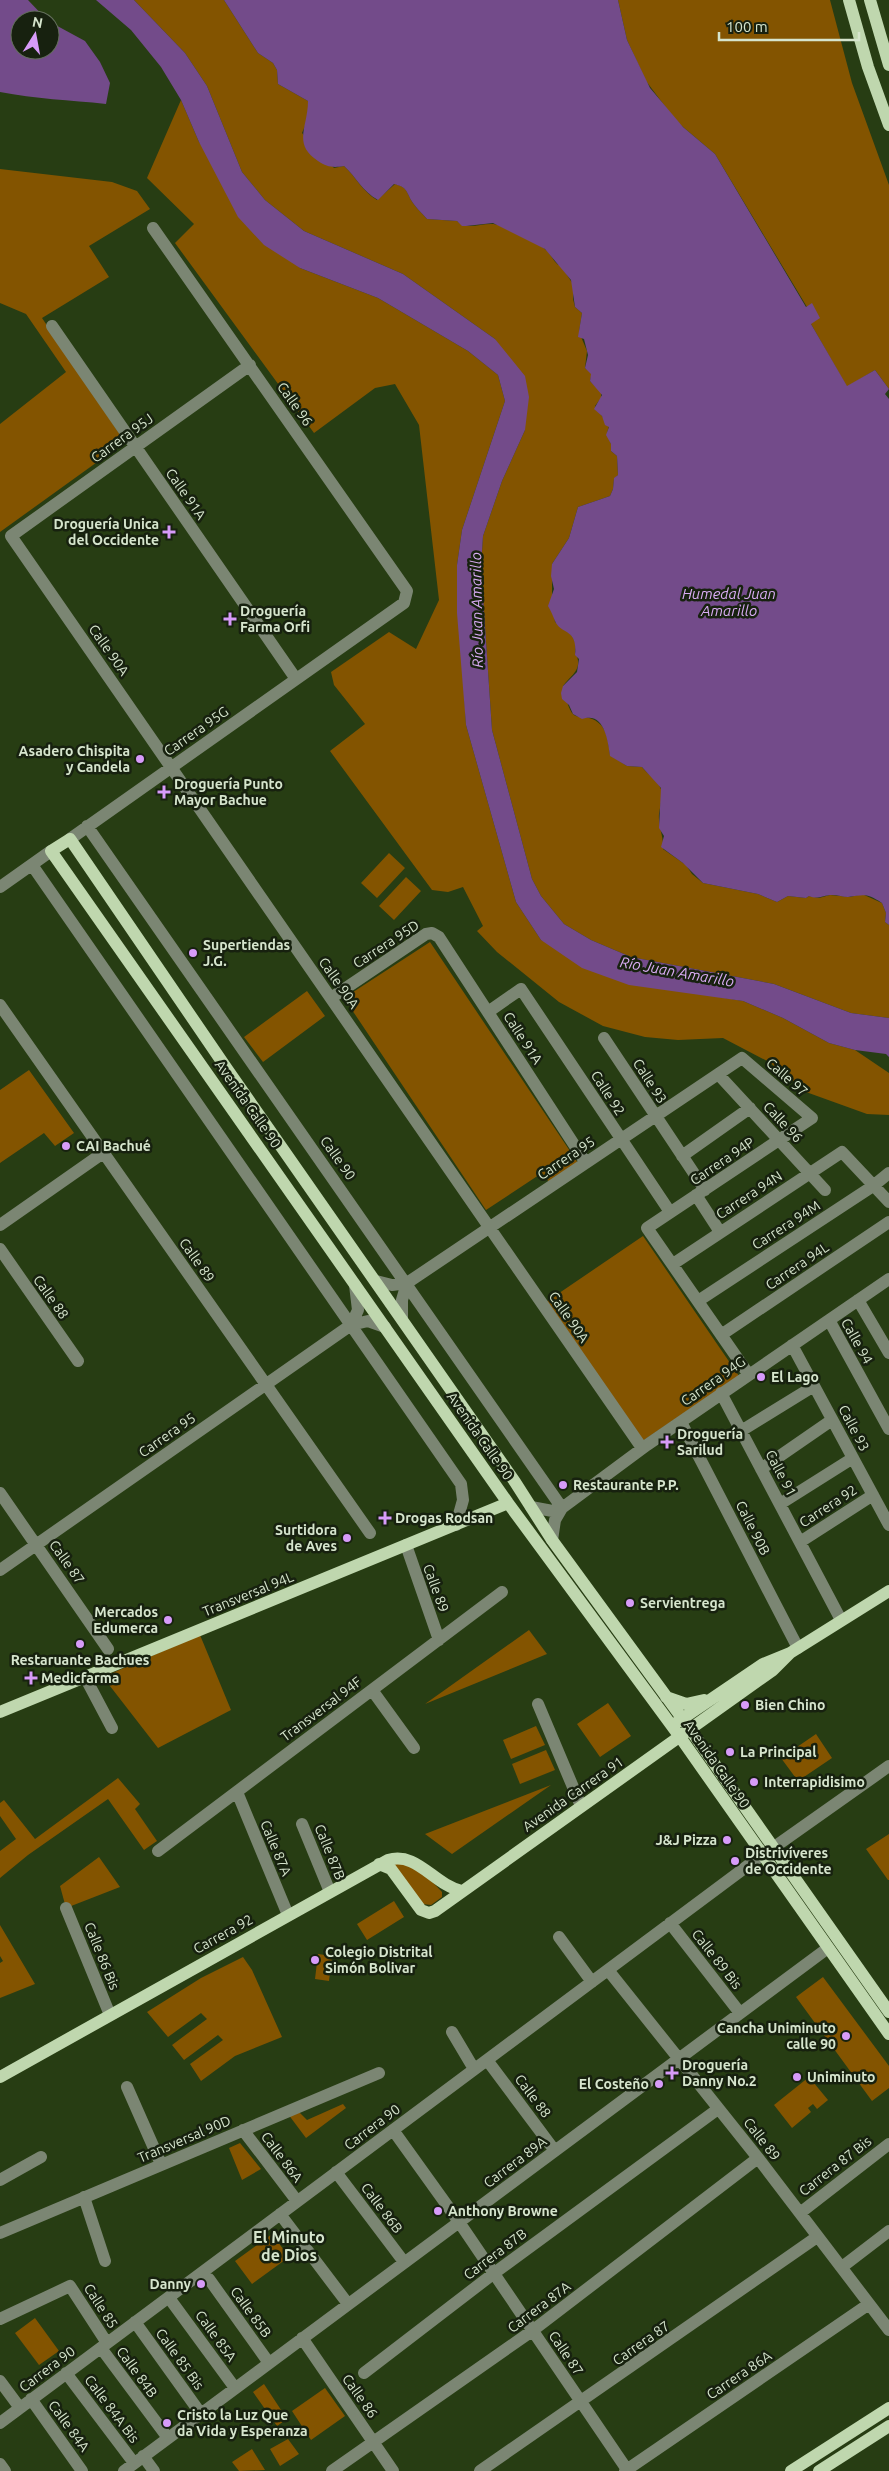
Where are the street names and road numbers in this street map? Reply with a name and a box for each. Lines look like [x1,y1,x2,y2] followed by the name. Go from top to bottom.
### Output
[274,379,316,429] street label: Calle 96
[88,410,156,466] street label: Carrera 95J
[163,465,209,523] street label: Calle 91A
[86,621,132,679] street label: Calle 90A
[161,703,231,759] street label: Carrera 95G
[350,917,422,971] street label: Carrera 95D
[316,954,362,1012] street label: Calle 90A
[500,1009,546,1067] street label: Calle 91A
[763,1055,811,1099] street label: Calle 97
[630,1056,670,1106] street label: Calle 93
[212,1057,284,1151] street label: Avenida Calle 90
[588,1068,628,1118] street label: Calle 92
[760,1098,806,1146] street label: Calle 96
[317,1133,359,1183] street label: Calle 90
[534,1133,598,1183] street label: Carrera 95
[687,1134,757,1188] street label: Carrera 94P
[713,1168,785,1222] street label: Carrera 94N
[749,1197,823,1253] street label: Carrera 94M
[176,1235,218,1285] street label: Calle 89
[762,1239,832,1293] street label: Carrera 94L
[30,1272,72,1322] street label: Calle 88
[546,1288,592,1346] street label: Calle 90A
[838,1315,876,1367] street label: Calle 94
[678,1353,748,1409] street label: Carrera 94G
[444,1389,516,1483] street label: Avenida Calle 90
[835,1402,873,1454] street label: Calle 93
[136,1410,198,1460] street label: Carrera 95
[762,1447,800,1499] street label: Calle 91
[796,1481,860,1531] street label: Carrera 92
[733,1498,774,1558] street label: Calle 90B
[46,1537,88,1587] street label: Calle 87
[420,1562,452,1614] street label: Calle 89
[200,1568,296,1620] street label: Transversal 94L
[277,1673,365,1745] street label: Transversal 94F
[681,1717,753,1811] street label: Avenida Calle 90
[520,1753,626,1835] street label: Avenida Carrera 91
[257,1818,295,1878] street label: Calle 87A
[312,1822,348,1882] street label: Calle 87B
[190,1911,256,1957] street label: Carrera 92
[81,1920,123,1992] street label: Calle 86 Bis
[689,1926,745,1992] street label: Calle 89 Bis
[512,2071,554,2121] street label: Calle 88
[341,2101,403,2153] street label: Carrera 90
[135,2112,233,2166] street label: Transversal 90D
[740,2114,784,2164] street label: Calle 89
[258,2129,306,2185] street label: Calle 86A
[480,2133,550,2191] street label: Carrera 89A
[796,2133,874,2199] street label: Carrera 87 Bis
[358,2180,406,2236] street label: Calle 86B
[460,2225,530,2283] street label: Carrera 87B
[504,2278,574,2336] street label: Carrera 87A
[81,2281,121,2331] street label: Calle 85
[227,2284,275,2341] street label: Calle 85B
[192,2307,240,2365] street label: Calle 85A
[610,2318,672,2368] street label: Carrera 87
[153,2325,207,2393] street label: Calle 85 Bis
[545,2328,587,2378] street label: Calle 87
[16,2343,78,2395] street label: Carrera 90
[113,2344,161,2401] street label: Calle 84B
[704,2347,774,2403] street label: Carrera 86A
[339,2371,381,2421] street label: Calle 86
[81,2372,143,2446] street label: Calle 84A Bis
[45,2397,93,2455] street label: Calle 84A

